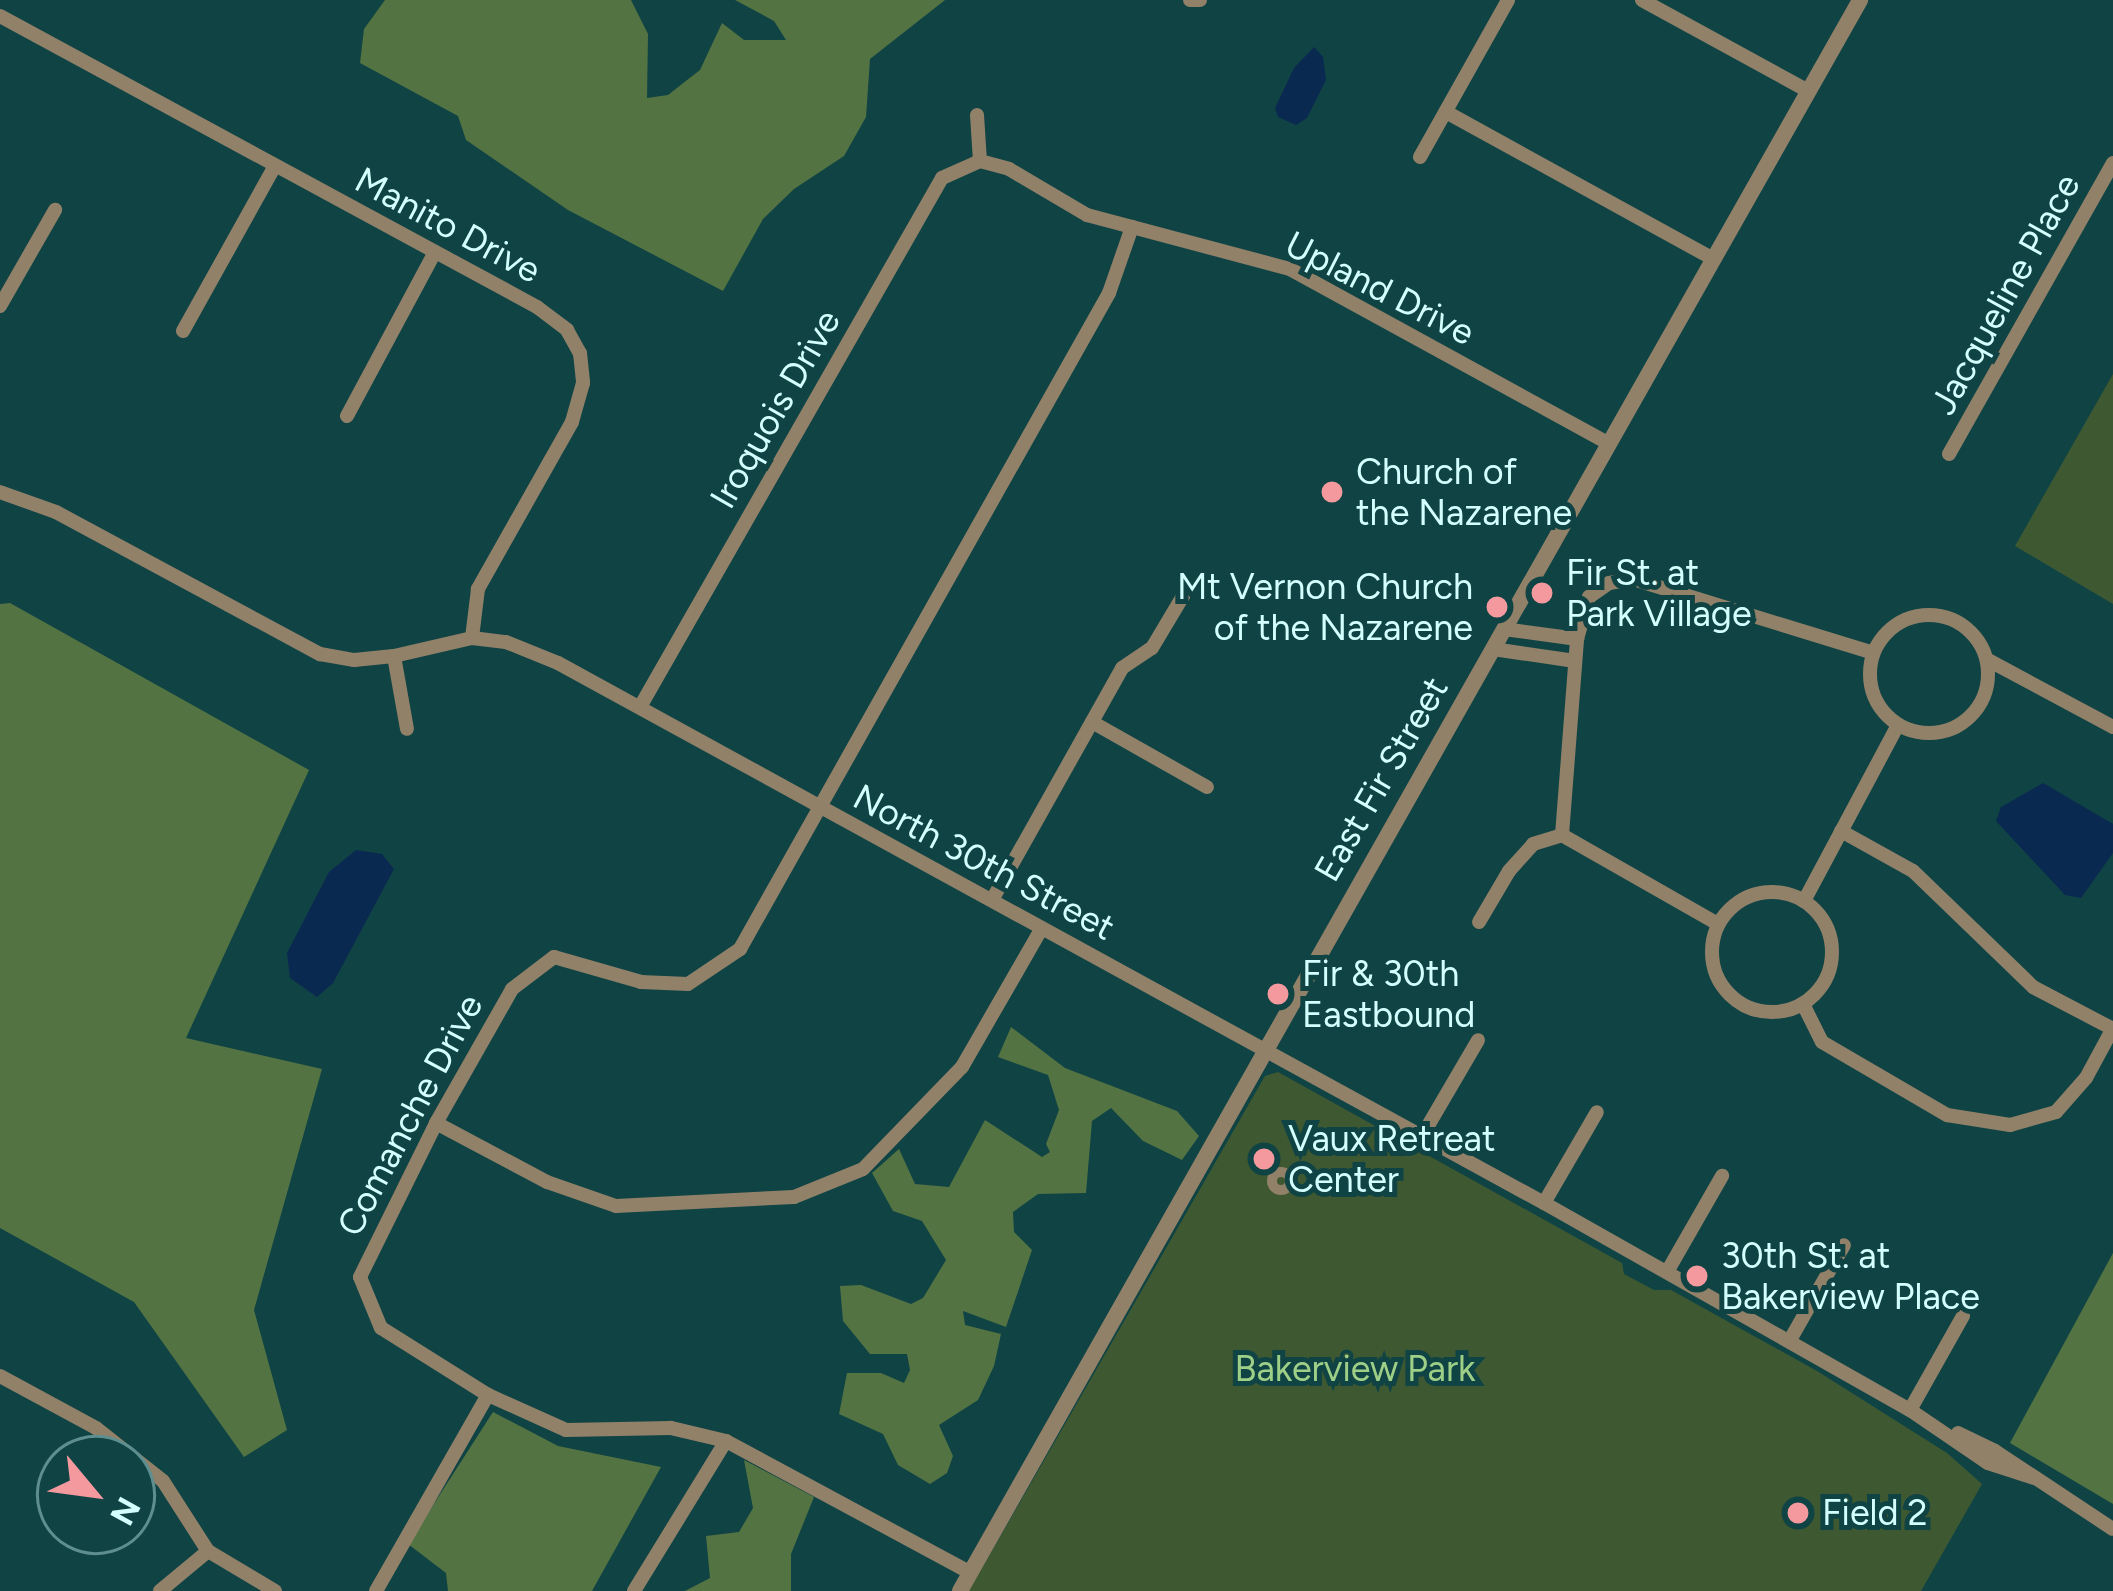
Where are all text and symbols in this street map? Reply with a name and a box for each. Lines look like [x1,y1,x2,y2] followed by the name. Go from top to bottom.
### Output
[348,158,548,292] street label: Manito Drive
[1921,166,2089,422] street label: Jacqueline Place
[1278,222,1482,354] street label: Upland Drive
[701,302,849,516] street label: Iroquois Drive
[1356,449,1572,534] place label: Church of the Nazarene
[1319,479,1345,505] marker: Church of the Nazarene
[1566,550,1752,635] place label: Fir St. at Park Village
[1177,564,1473,649] place label: Mt Vernon Church of the Nazarene
[1529,580,1555,606] marker: Fir St. at Park Village
[1484,594,1510,620] marker: Mt Vernon Church of the Nazarene
[1305,669,1457,889] street label: East Fir Street
[846,775,1122,949] street label: North 30th Street
[1302,951,1475,1036] place label: Fir & 30th Eastbound
[1265,981,1291,1007] marker: Fir & 30th Eastbound
[328,987,492,1243] street label: Comanche Drive
[1288,1116,1496,1201] place label: Vaux Retreat Center
[1251,1146,1277,1172] marker: Vaux Retreat Center
[1721,1233,1980,1318] place label: 30th St. at Bakerview Place
[1684,1263,1710,1289] marker: 30th St. at Bakerview Place
[1234,1347,1476,1391] park label: Bakerview Park
[36,1435,156,1555] north arrow
[102,1491,149,1532] text: N
[1822,1491,1928,1535] place label: Field 2
[1785,1500,1811,1526] marker: Field 2

